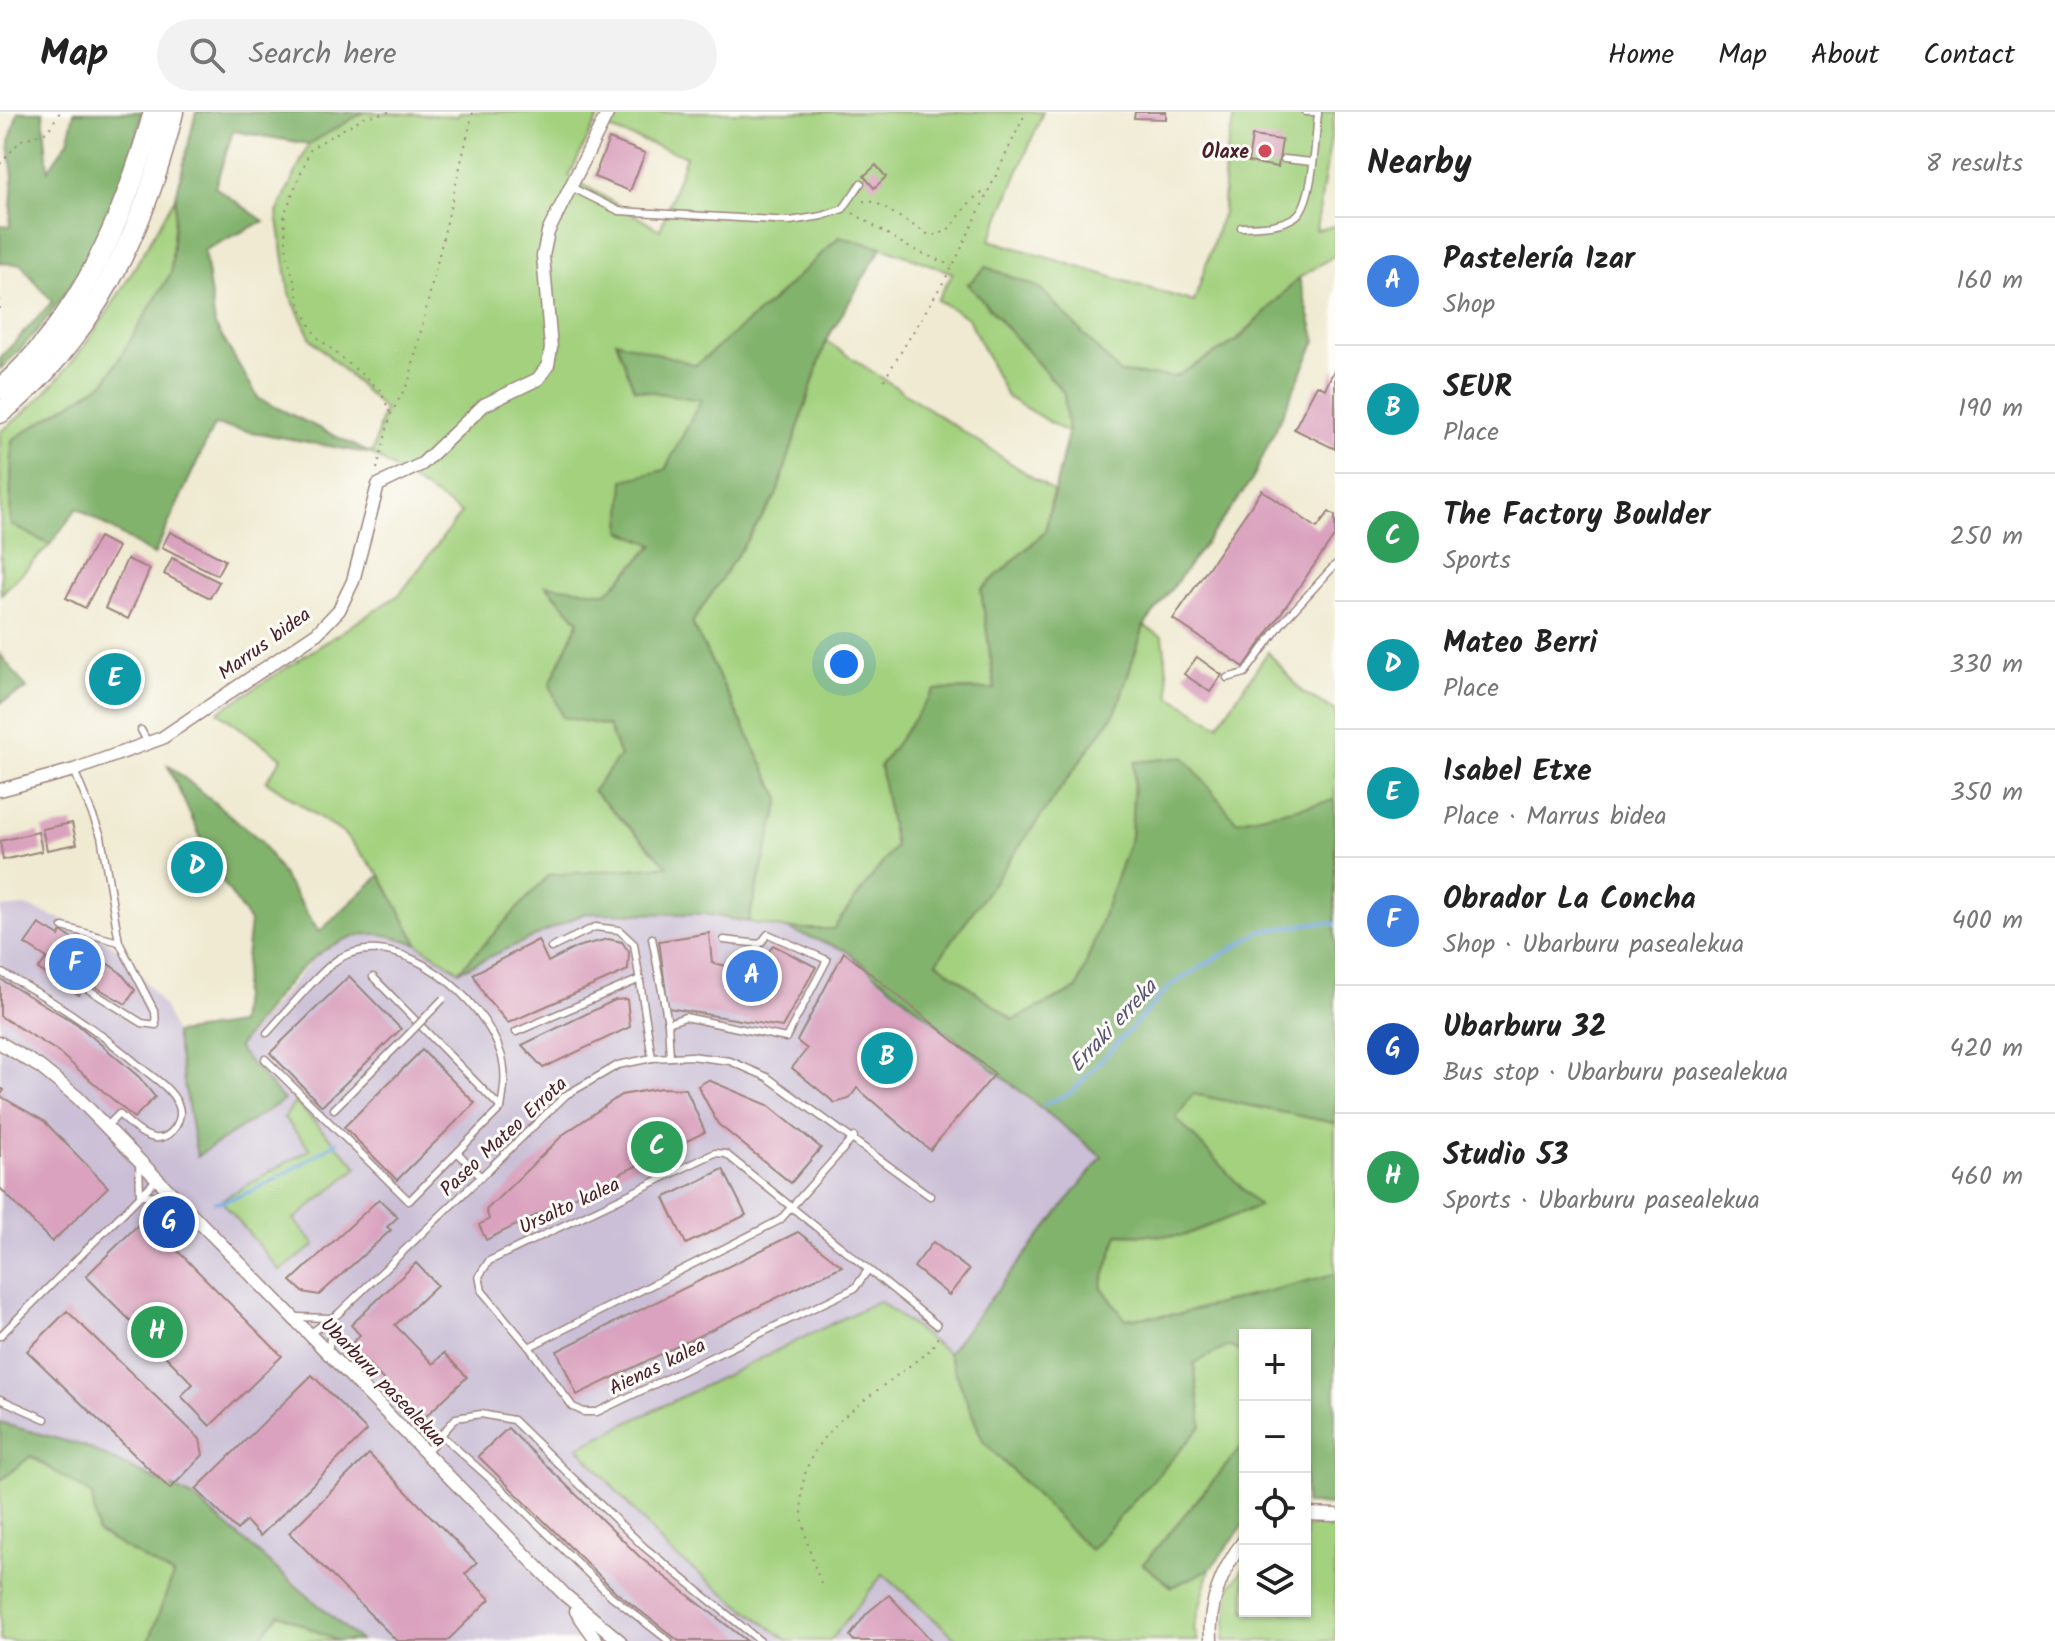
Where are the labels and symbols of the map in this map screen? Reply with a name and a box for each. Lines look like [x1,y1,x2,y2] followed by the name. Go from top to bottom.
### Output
[1202,137,1249,169] place label: Olaxe
[1256,142,1274,160] marker: Olaxe
[212,600,318,689] street label: Marrus bidea
[824,644,864,684] your location
[89,649,141,709] pin: E
[171,837,223,897] pin: D
[49,934,101,994] pin: F
[726,946,778,1006] pin: A
[1061,971,1168,1081] water label: Erraki erreka
[861,1028,913,1088] pin: B
[433,1070,576,1205] street label: Paseo Mateo Errota
[631,1117,683,1177] pin: C
[514,1169,626,1244] street label: Ursalto kalea
[143,1192,195,1252] pin: G
[131,1302,183,1362] pin: H
[312,1311,453,1456] street label: Ubarburu pasealekua
[604,1331,712,1405] street label: Aienas kalea

